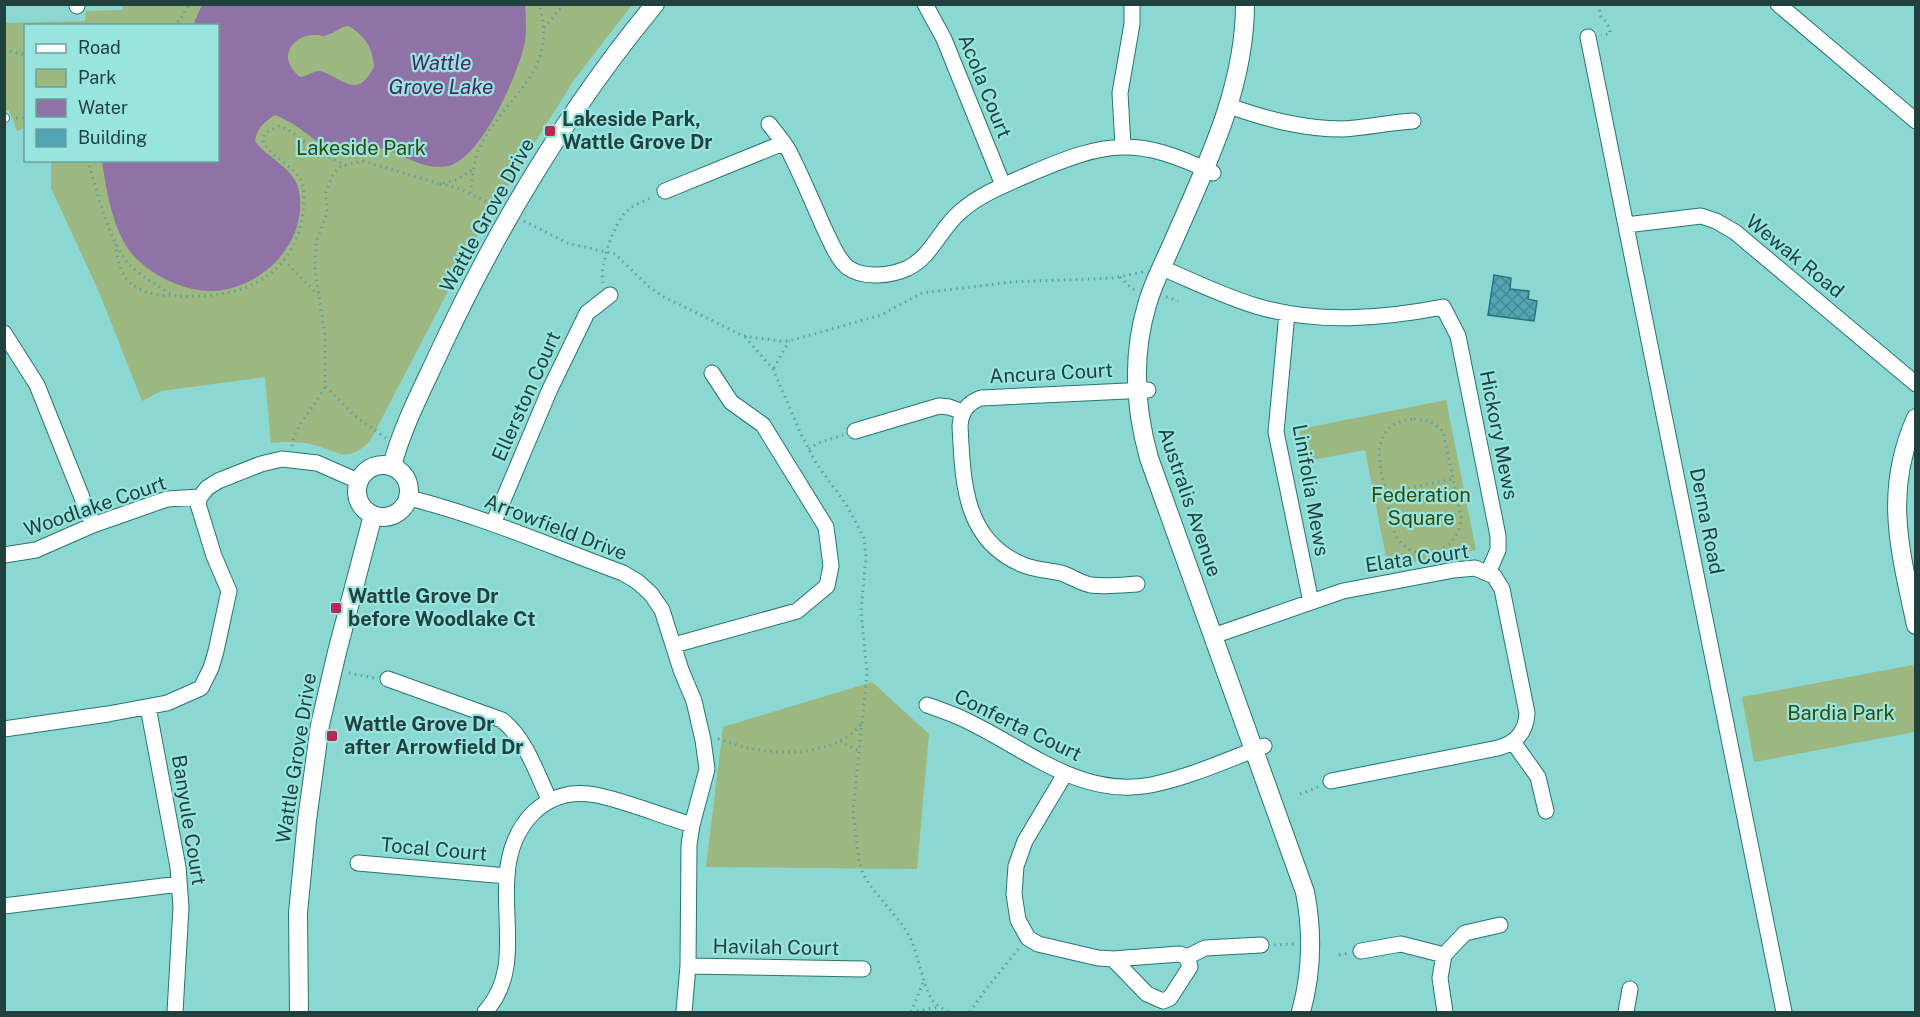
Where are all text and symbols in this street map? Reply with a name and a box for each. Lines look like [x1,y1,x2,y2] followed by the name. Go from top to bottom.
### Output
[24,24,219,162] legend
[953,31,1017,141] street label: Acola Court
[78,37,121,58] text: Road
[389,50,493,99] water label: Wattle Grove Lake
[78,67,116,88] text: Park
[78,97,128,118] text: Water
[562,107,713,154] place label: Lakeside Park, Wattle Grove Dr
[543,124,557,138] marker: Lakeside Park, Wattle Grove Dr
[78,127,147,148] text: Building
[435,134,539,296] street label: Wattle Grove Drive
[296,136,426,160] park label: Lakeside Park
[1741,209,1849,303] street label: Wewak Road
[487,327,565,465] street label: Ellerston Court
[989,358,1113,388] street label: Ancura Court
[1475,368,1523,502] street label: Hickory Mews
[1288,422,1334,558] street label: Linifolia Mews
[1153,424,1227,580] street label: Australis Avenue
[1685,466,1729,576] street label: Derna Road
[21,470,169,542] street label: Woodlake Court
[1371,483,1471,530] park label: Federation Square
[481,489,631,565] street label: Arrowfield Drive
[1364,539,1470,577] street label: Elata Court
[348,584,536,631] place label: Wattle Grove Dr before Woodlake Ct
[329,601,343,615] marker: Wattle Grove Dr before Woodlake Ct
[271,671,321,845] street label: Wattle Grove Drive
[950,684,1086,766] street label: Conferta Court
[1787,701,1895,725] park label: Bardia Park
[344,712,524,759] place label: Wattle Grove Dr after Arrowfield Dr
[325,729,339,743] marker: Wattle Grove Dr after Arrowfield Dr
[167,753,211,887] street label: Banyule Court
[380,832,488,866] street label: Tocal Court
[712,934,840,960] street label: Havilah Court

